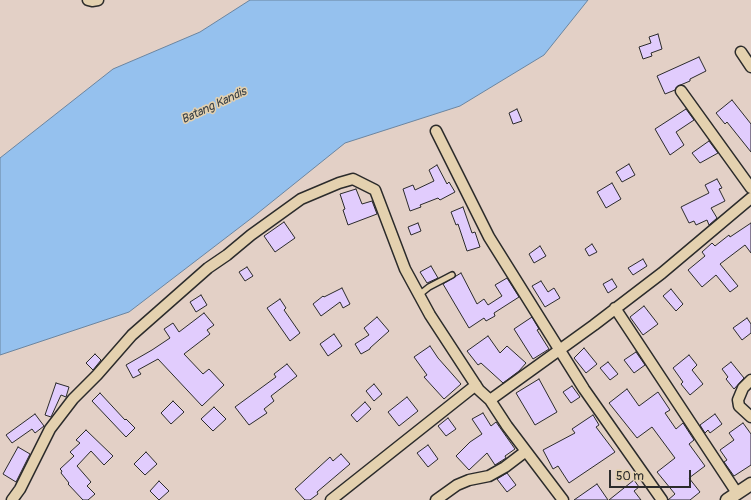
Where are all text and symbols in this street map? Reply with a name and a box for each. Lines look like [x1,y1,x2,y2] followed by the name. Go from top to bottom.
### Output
[179,85,249,127] water label: Batang Kandis
[611,462,693,488] scale bar
[616,469,644,484] text: 50 m

